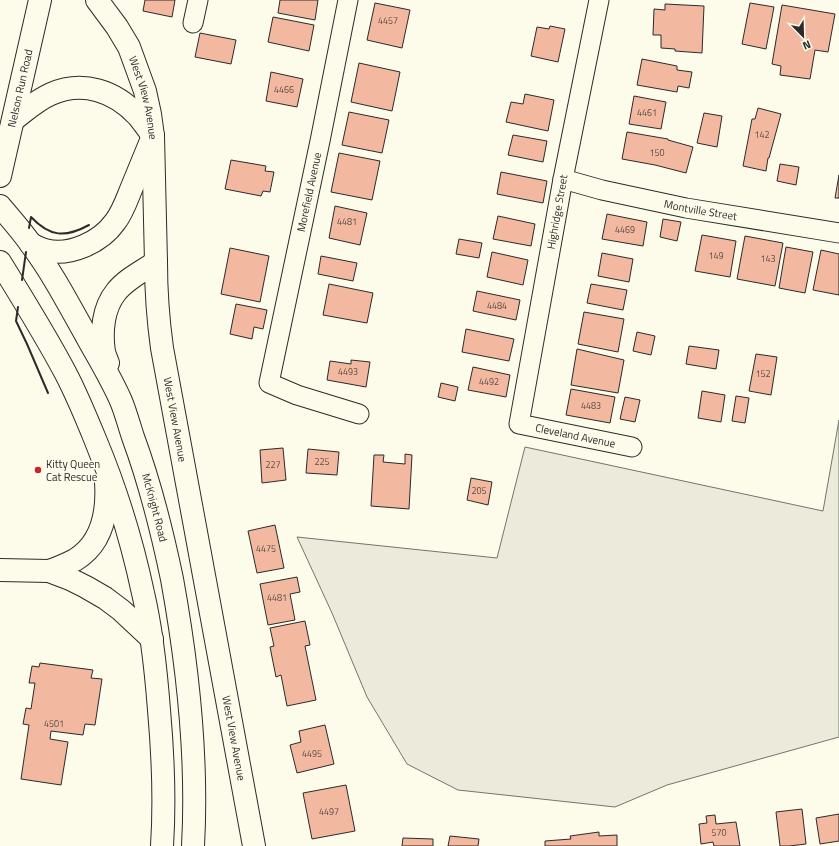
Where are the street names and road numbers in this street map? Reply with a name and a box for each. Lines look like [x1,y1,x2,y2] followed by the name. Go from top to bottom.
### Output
[3,48,37,129] street label: Nelson Run Road
[125,54,161,140] street label: West View Avenue
[293,150,325,233] street label: Morefield Avenue
[543,173,571,251] street label: Highridge Street
[662,195,738,224] street label: Montville Street
[160,376,191,464] street label: West View Avenue
[534,420,617,452] street label: Cleveland Avenue
[138,471,172,544] street label: McKnight Road
[218,694,250,782] street label: West View Avenue

